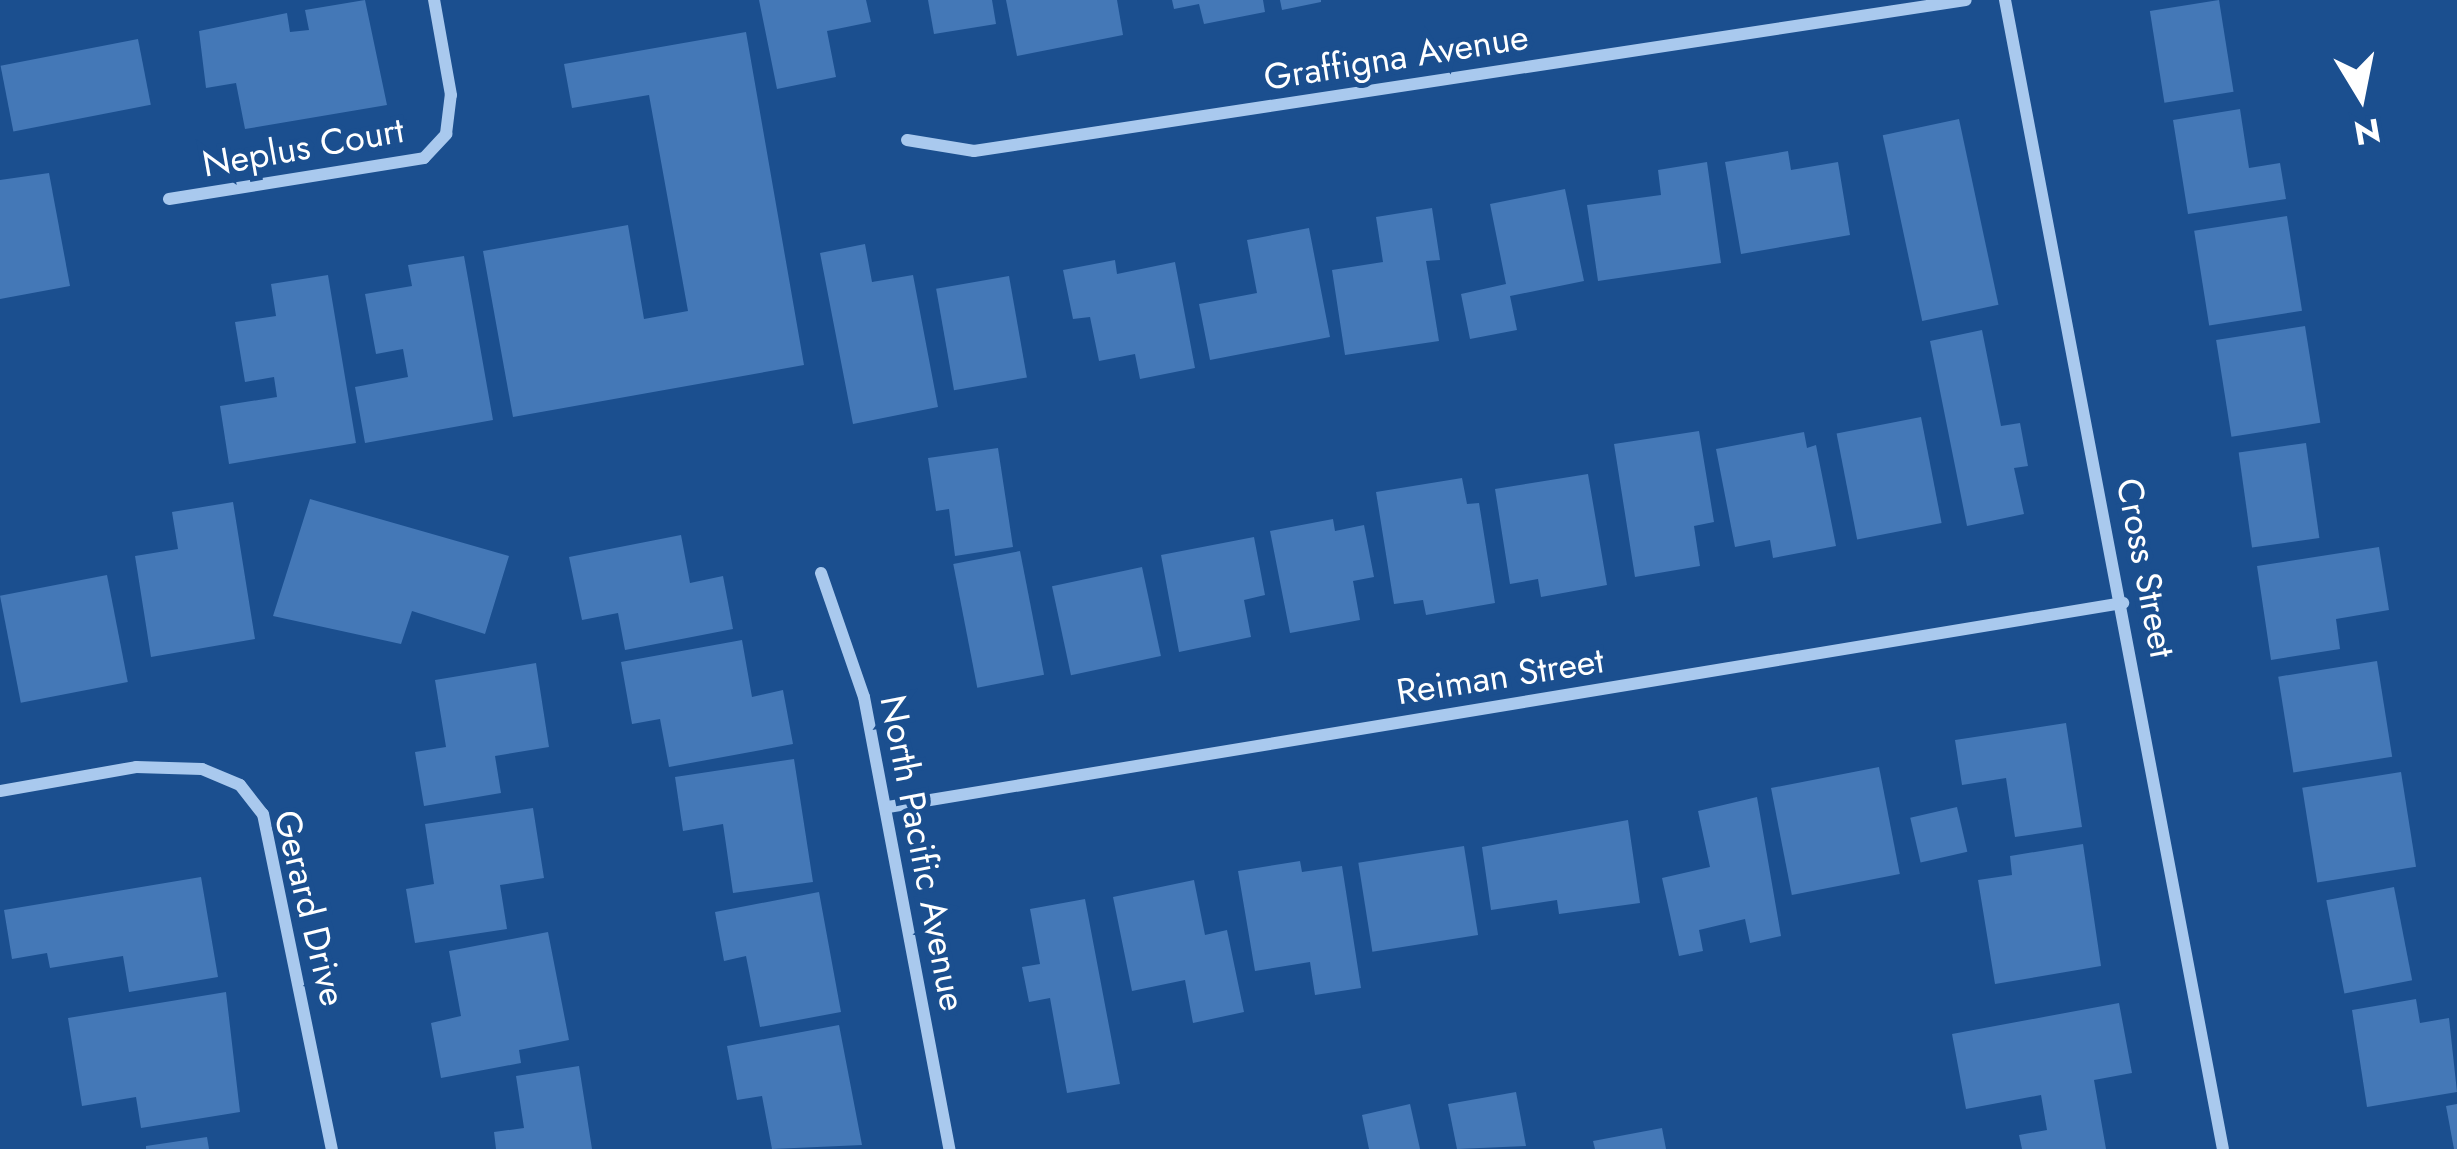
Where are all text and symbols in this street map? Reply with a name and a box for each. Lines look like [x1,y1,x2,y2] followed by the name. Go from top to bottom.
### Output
[1261,15,1531,99] street label: Graffigna Avenue
[2301,36,2421,156] north arrow
[2350,107,2384,157] text: N
[199,108,407,186] street label: Neplus Court
[2107,475,2185,661] street label: Cross Street
[1393,638,1607,714] street label: Reiman Street
[871,692,975,1014] street label: North Pacific Avenue
[265,806,355,1010] street label: Gerard Drive

